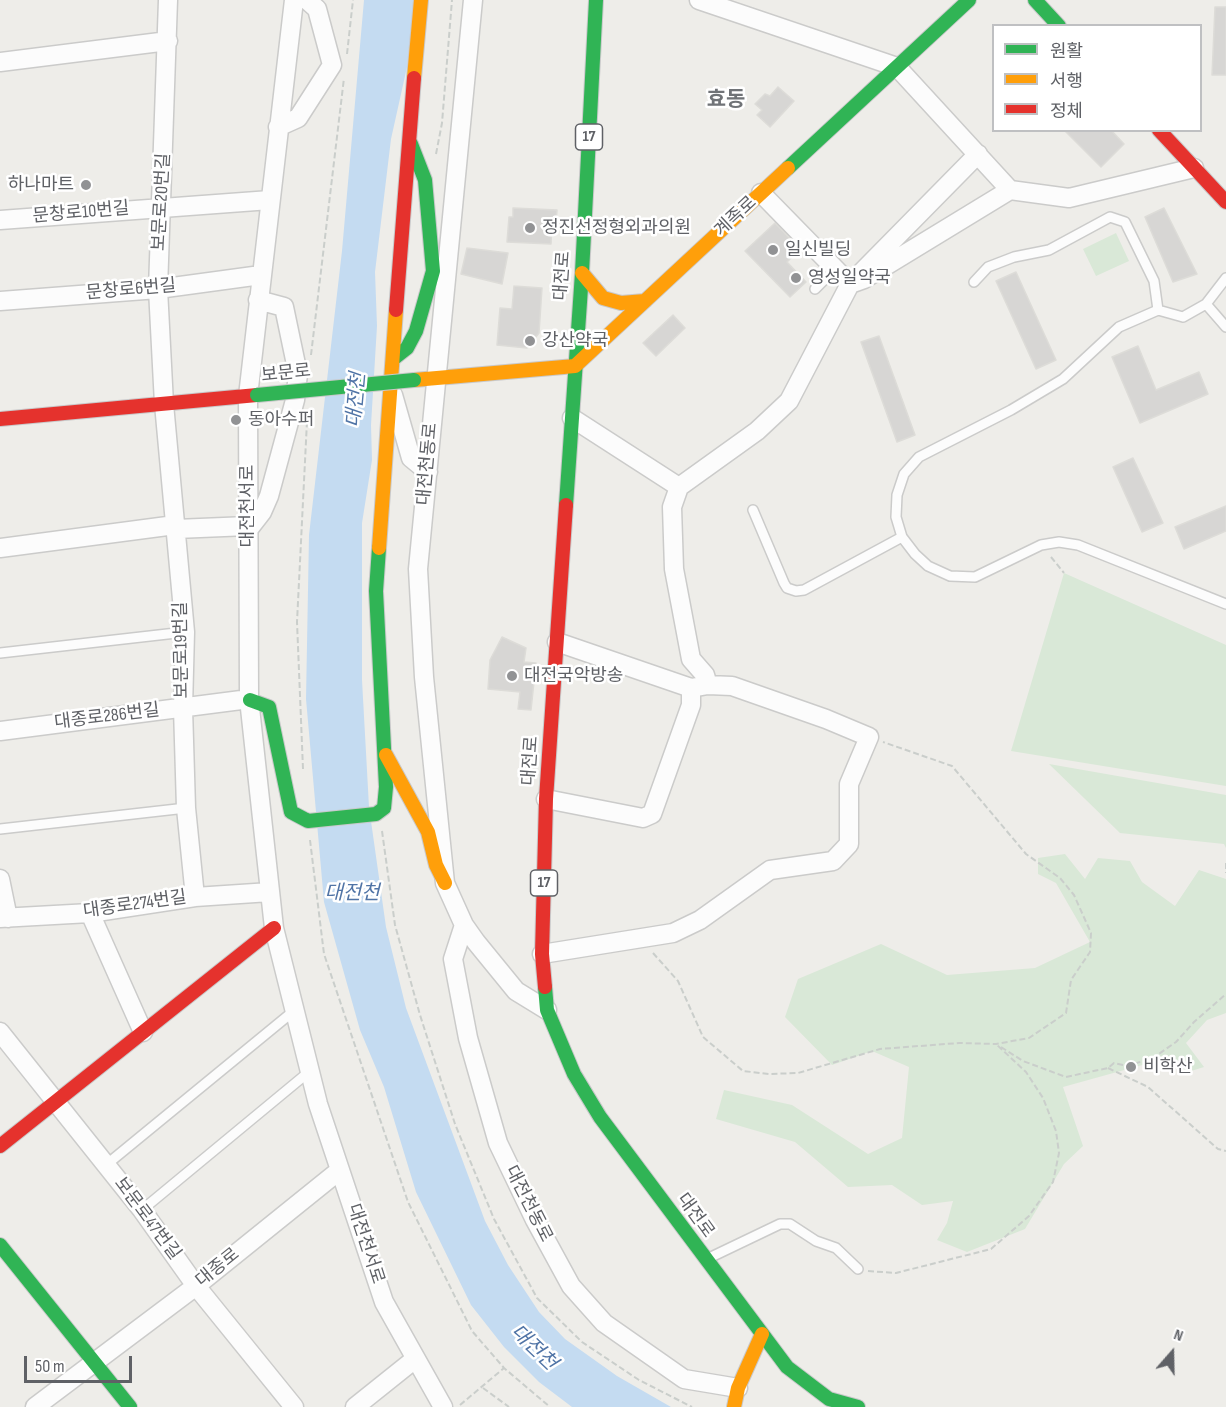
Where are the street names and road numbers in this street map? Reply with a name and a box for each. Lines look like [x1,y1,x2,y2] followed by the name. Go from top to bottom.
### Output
[576,124,602,150] road number: 17
[149,152,175,252] street label: 보문로20번길
[710,192,762,242] street label: 계족로
[32,198,130,228] street label: 문창로10번길
[550,250,576,302] street label: 대전로
[85,275,177,305] street label: 문창로6번길
[260,361,312,387] street label: 보문로
[414,422,442,506] street label: 대전천동로
[237,465,259,547] street label: 대전천서로
[170,601,194,699] street label: 보문로19번길
[53,700,161,734] street label: 대종로286번길
[518,735,544,787] street label: 대전로
[530,870,558,896] road number: 17
[82,887,188,923] street label: 대종로274번길
[500,1162,556,1246] street label: 대전천동로
[109,1174,185,1264] street label: 보문로47번길
[672,1190,718,1242] street label: 대전로
[342,1201,388,1287] street label: 대전천서로
[192,1244,244,1292] street label: 대종로

